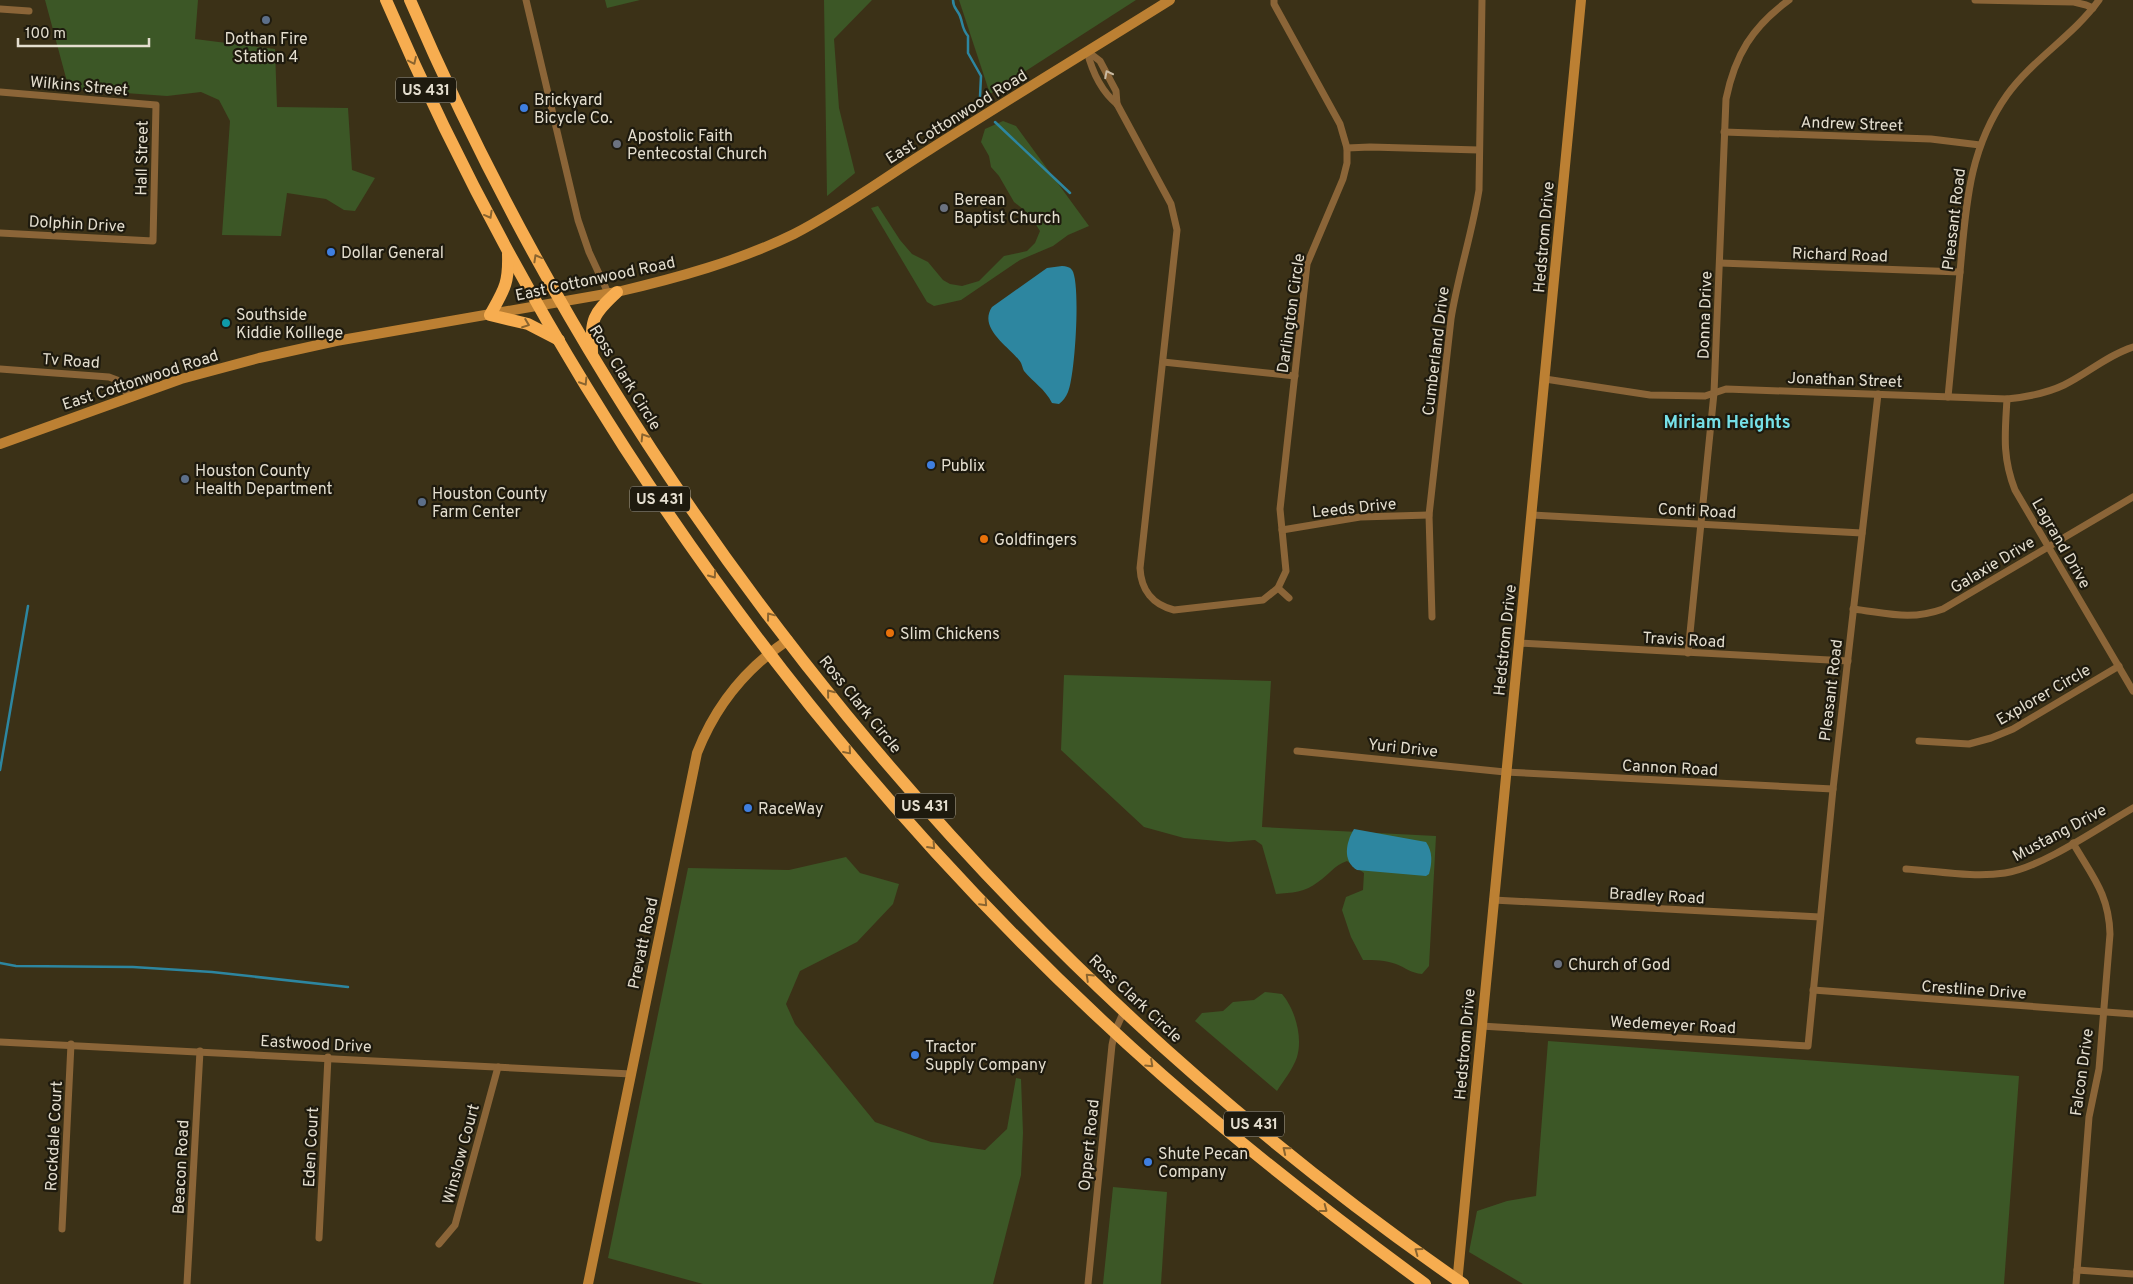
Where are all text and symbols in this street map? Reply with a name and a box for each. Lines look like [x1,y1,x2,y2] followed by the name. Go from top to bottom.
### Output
[260,14,272,26] marker: Dothan Fire Station 4
[18,15,149,47] scale bar
[25,25,66,44] text: 100 m
[224,30,308,68] place label: Dothan Fire Station 4
[406,55,416,64] one-way arrow
[883,66,1032,169] street label: East Cottonwood Road
[1104,71,1114,80] one-way arrow
[29,73,129,101] street label: Wilkins Street
[396,78,456,102] road number: US 431
[534,91,613,129] place label: Brickyard Bicycle Co.
[518,102,530,114] marker: Brickyard Bicycle Co.
[1800,113,1904,137] street label: Andrew Street
[132,120,154,196] street label: Hall Street
[627,127,767,165] place label: Apostolic Faith Pentecostal Church
[611,138,623,150] marker: Apostolic Faith Pentecostal Church
[1939,167,1971,271] street label: Pleasant Road
[1530,181,1560,294] street label: Hedstrom Drive
[954,191,1060,229] place label: Berean Baptist Church
[938,202,950,214] marker: Berean Baptist Church
[482,210,492,219] one-way arrow
[28,212,126,238] street label: Dolphin Drive
[341,244,444,264] place label: Dollar General
[1792,244,1888,268] street label: Richard Road
[325,246,337,258] marker: Dollar General
[1274,252,1310,374] street label: Darlington Circle
[514,253,677,307] street label: East Cottonwood Road
[533,254,543,263] one-way arrow
[1694,271,1718,359] street label: Donna Drive
[1419,286,1455,417] street label: Cumberland Drive
[236,306,343,344] place label: Southside Kiddie Kolllege
[220,317,232,329] marker: Southside Kiddie Kolllege
[521,318,529,328] one-way arrow
[584,322,665,434] street label: Ross Clark Circle
[60,346,221,416] street label: East Cottonwood Road
[41,350,100,374] street label: Tv Road
[1787,369,1903,393] street label: Jonathan Street
[578,376,587,385] one-way arrow
[1663,412,1791,435] district label: Miriam Heights
[641,433,650,442] one-way arrow
[941,457,985,477] place label: Publix
[925,459,937,471] marker: Publix
[195,462,333,500] place label: Houston County Health Department
[179,473,191,485] marker: Houston County Health Department
[432,485,548,523] place label: Houston County Farm Center
[630,486,690,512] road number: US 431
[1311,495,1397,523] street label: Leeds Drive
[2026,495,2094,593] street label: Lagrand Drive
[416,496,428,508] marker: Houston County Farm Center
[1657,500,1737,524] street label: Conti Road
[994,531,1077,551] place label: Goldfingers
[978,533,990,545] marker: Goldfingers
[1947,533,2039,599] street label: Galaxie Drive
[707,570,716,579] one-way arrow
[1490,584,1522,697] street label: Hedstrom Drive
[767,612,776,622] one-way arrow
[900,625,1000,645] place label: Slim Chickens
[884,627,896,639] marker: Slim Chickens
[1642,629,1726,653] street label: Travis Road
[1816,638,1848,742] street label: Pleasant Road
[814,652,905,758] street label: Ross Clark Circle
[1993,661,2095,731] street label: Explorer Circle
[828,690,836,699] one-way arrow
[1367,735,1439,763] street label: Yuri Drive
[842,745,851,754] one-way arrow
[1621,756,1718,781] street label: Cannon Road
[895,794,955,818] road number: US 431
[758,800,823,820] place label: RaceWay
[2009,801,2110,867] street label: Mustang Drive
[742,802,754,814] marker: RaceWay
[926,841,935,850] one-way arrow
[1609,885,1705,909] street label: Bradley Road
[625,896,663,991] street label: Prevatt Road
[978,897,987,906] one-way arrow
[1084,951,1185,1048] street label: Ross Clark Circle
[1568,956,1670,976] place label: Church of God
[1552,958,1564,970] marker: Church of God
[1086,974,1095,983] one-way arrow
[1921,977,2027,1005] street label: Crestline Drive
[1451,988,1481,1101] street label: Hedstrom Drive
[1609,1013,1736,1039] street label: Wedemeyer Road
[2067,1027,2099,1117] street label: Falcon Drive
[260,1032,372,1058] street label: Eastwood Drive
[925,1038,1047,1076] place label: Tractor Supply Company
[909,1049,921,1061] marker: Tractor Supply Company
[1145,1059,1154,1068] one-way arrow
[42,1080,68,1192] street label: Rockdale Court
[1075,1098,1105,1192] street label: Oppert Road
[439,1102,485,1207] street label: Winslow Court
[300,1106,324,1188] street label: Eden Court
[1224,1112,1284,1136] road number: US 431
[170,1119,194,1215] street label: Beacon Road
[1158,1145,1248,1183] place label: Shute Pecan Company
[1283,1148,1292,1156] one-way arrow
[1142,1156,1154,1168] marker: Shute Pecan Company
[1318,1204,1327,1212] one-way arrow
[1415,1249,1424,1257] one-way arrow

